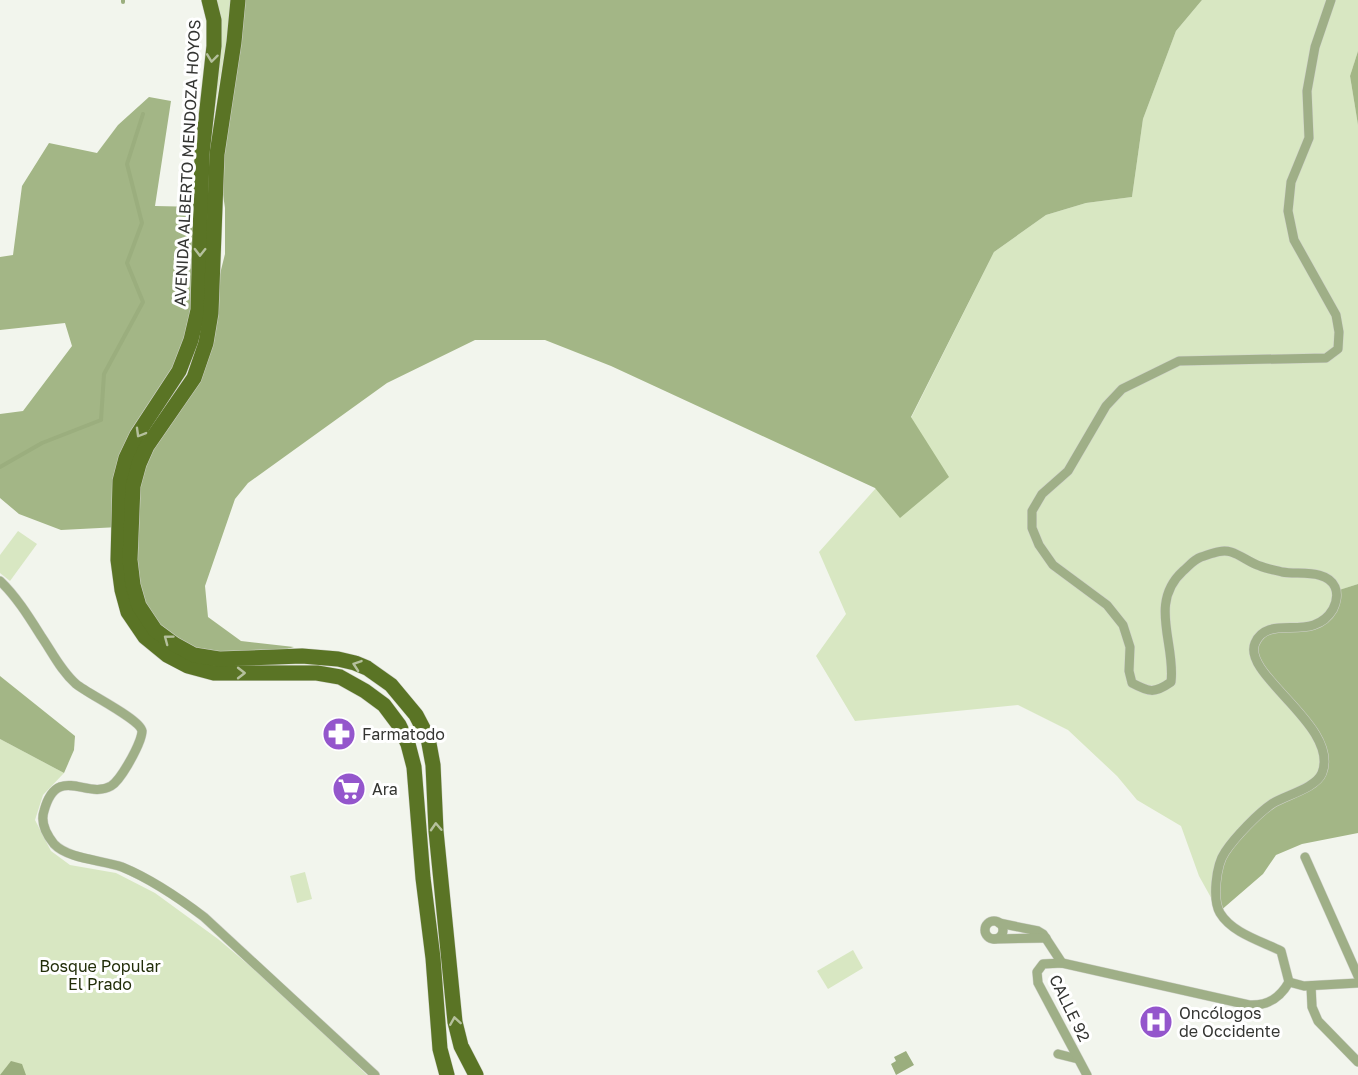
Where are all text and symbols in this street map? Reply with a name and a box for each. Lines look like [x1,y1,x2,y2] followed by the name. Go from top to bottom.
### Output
[169,19,205,307] street label: AVENIDA ALBERTO MENDOZA HOYOS
[207,53,219,62] one-way arrow
[193,248,206,257] one-way arrow
[135,426,147,437] one-way arrow
[163,635,174,646] one-way arrow
[352,659,363,672] one-way arrow
[237,667,246,679] one-way arrow
[321,716,357,752] pharmacy icon: Farmatodo
[362,724,445,744] place label: Farmatodo
[331,771,367,807] supermarket icon: Ara
[372,779,398,799] place label: Ara
[429,823,442,832] one-way arrow
[39,956,161,994] park label: Bosque Popular El Prado
[1045,971,1095,1045] street label: CALLE 92
[1179,1003,1280,1041] place label: Oncólogos de Occidente
[1138,1004,1174,1040] hospital icon: Oncólogos de Occidente
[450,1016,462,1026] one-way arrow

